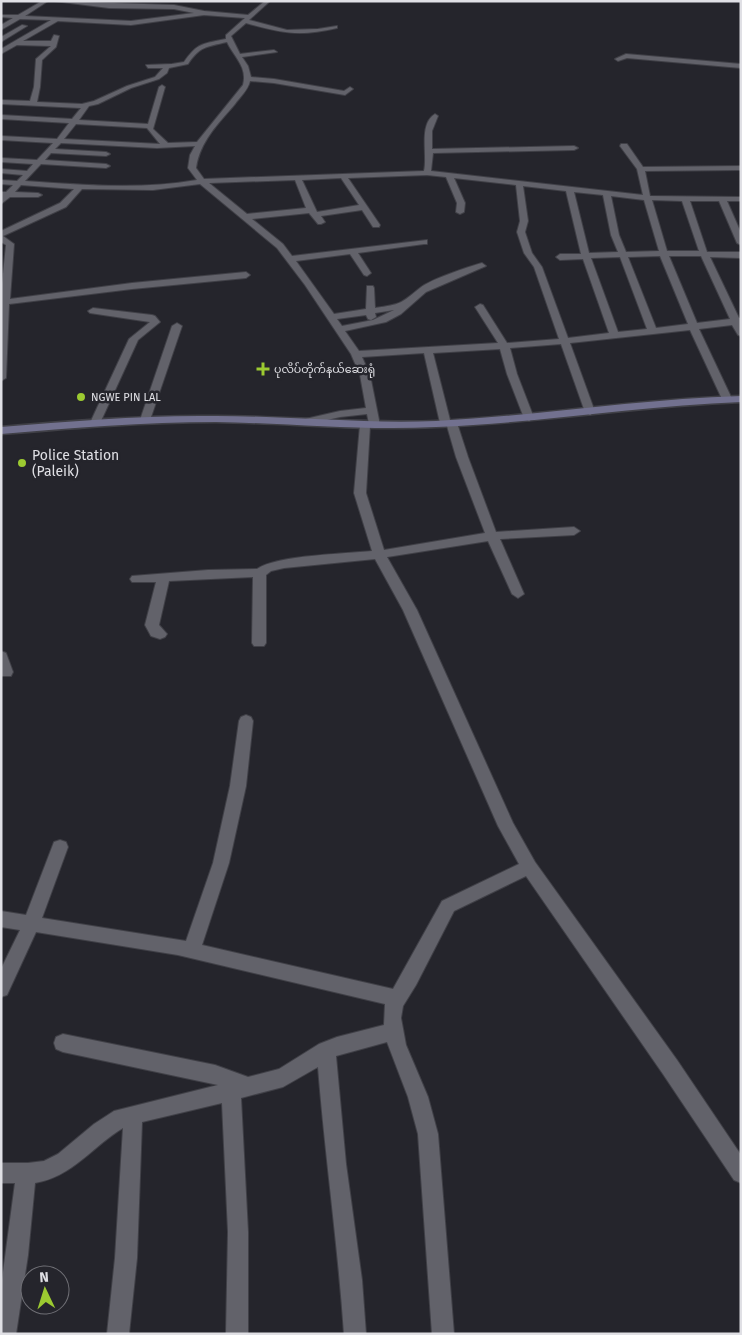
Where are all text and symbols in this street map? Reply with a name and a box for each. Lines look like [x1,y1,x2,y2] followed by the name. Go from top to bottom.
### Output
[256,362,270,376] marker: ပုလိပ်တိုက်နယ်ဆေးရုံ
[274,362,375,378] place label: ပုလိပ်တိုက်နယ်ဆေးရုံ
[75,391,87,403] marker: NGWE PIN LAL
[91,391,161,404] place label: NGWE PIN LAL
[32,447,119,480] place label: Police Station (Paleik)
[16,457,28,469] marker: Police Station (Paleik)
[20,1265,70,1315] north arrow
[39,1269,49,1286] text: N

